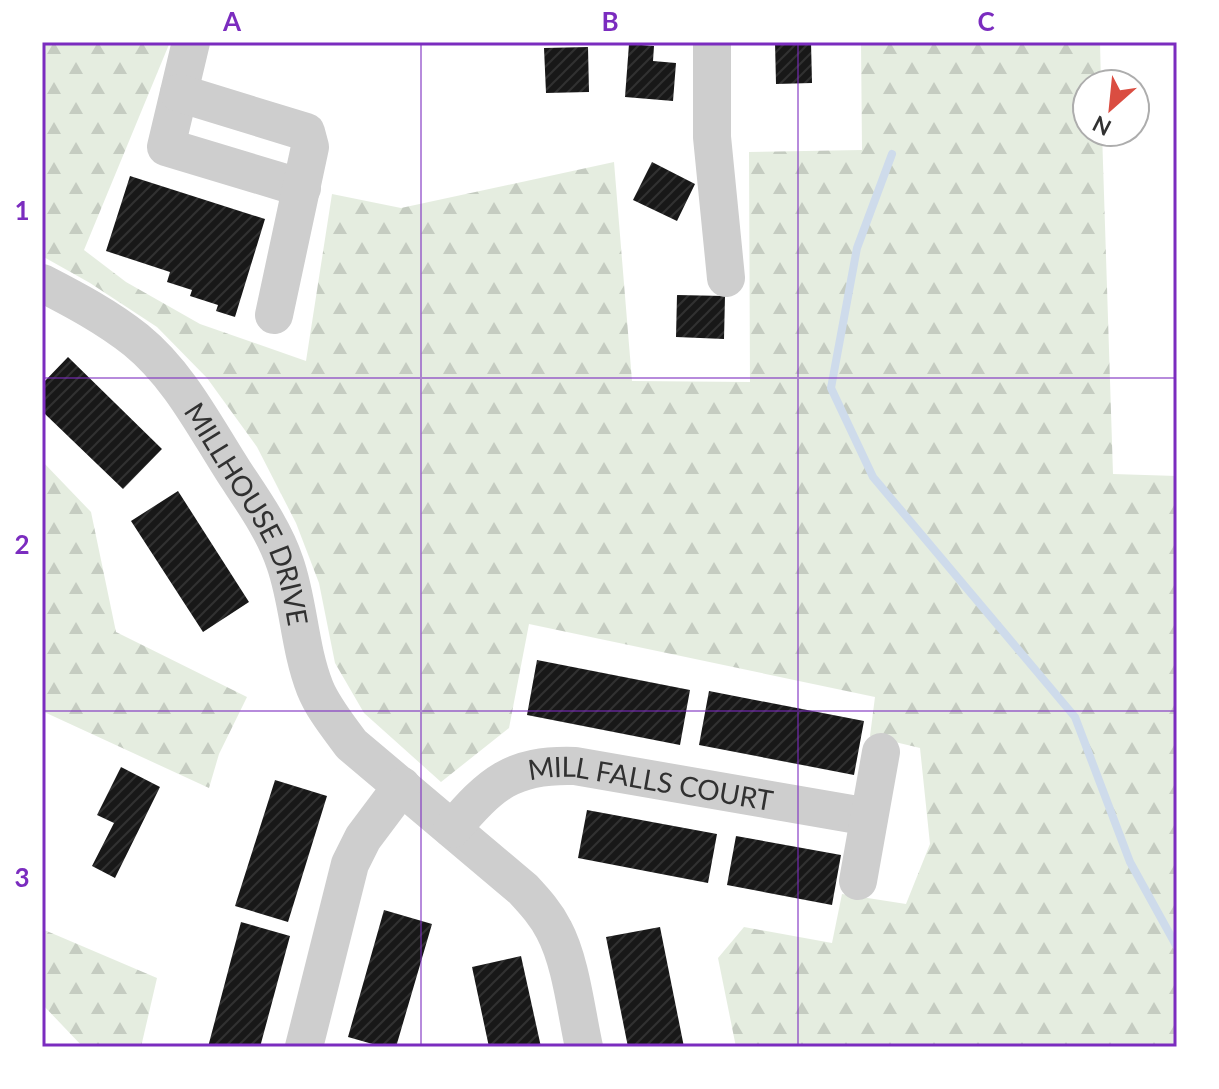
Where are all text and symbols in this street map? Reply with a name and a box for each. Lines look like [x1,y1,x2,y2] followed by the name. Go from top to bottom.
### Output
[222,5,242,37] text: A
[601,5,619,37] text: B
[977,5,995,37] text: C
[1071,68,1151,148] north arrow
[1088,110,1115,142] text: N
[14,194,30,226] text: 1
[178,396,316,628] street label: MILLHOUSE DRIVE
[14,528,30,560] text: 2
[526,749,776,817] street label: MILL FALLS COURT
[14,861,30,893] text: 3

